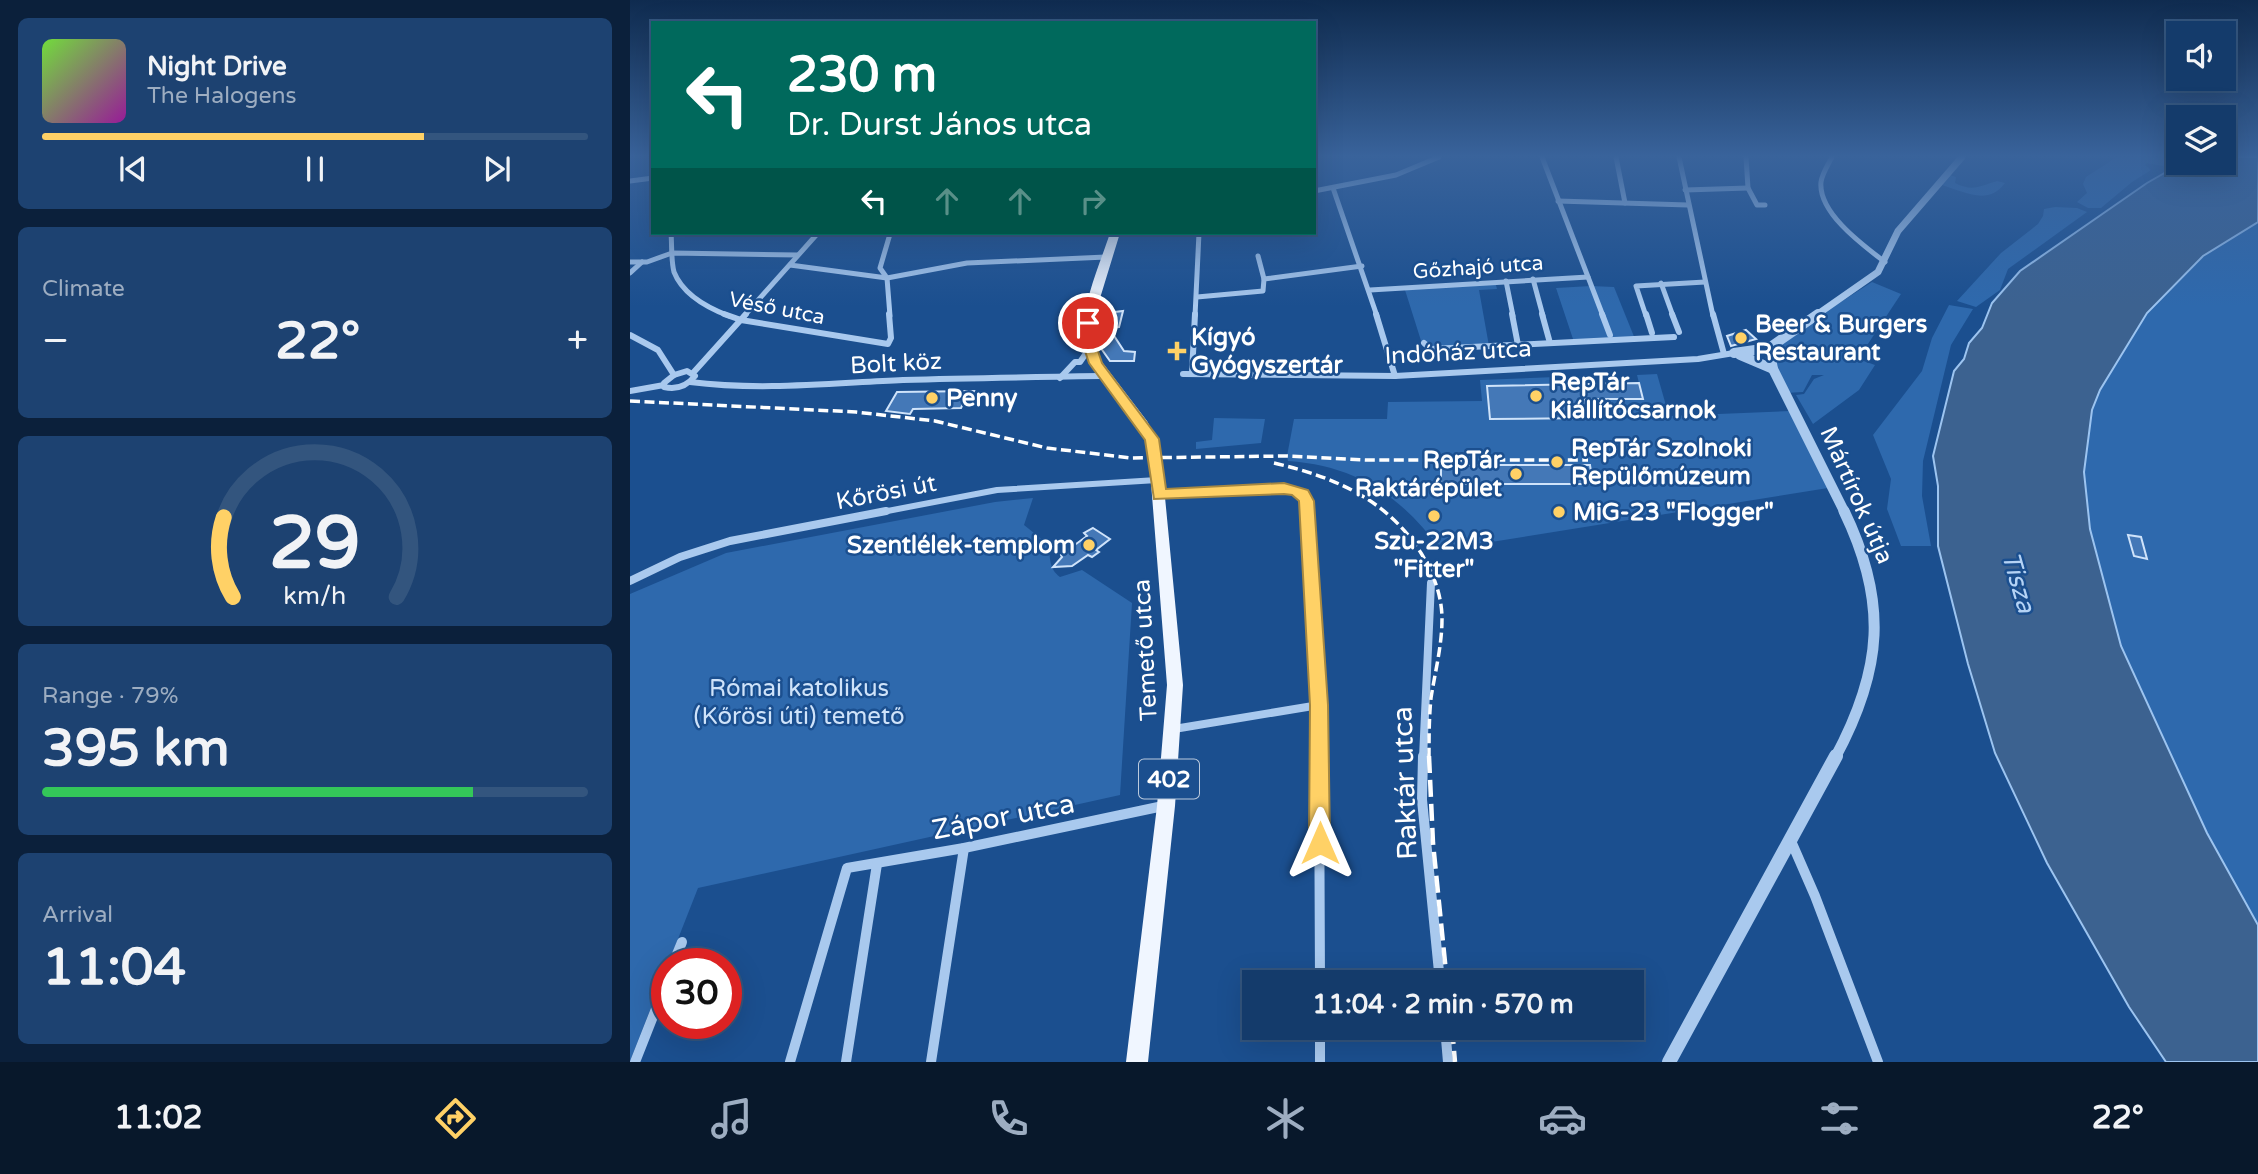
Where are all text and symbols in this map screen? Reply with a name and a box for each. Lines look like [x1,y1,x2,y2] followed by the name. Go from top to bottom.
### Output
[2166,21,2236,175] map controls
[2166,21,2236,91] button: sound
[787,46,937,105] text: 230 m
[672,49,763,140] icon: left
[147,51,287,82] text: Night Drive
[147,82,296,110] text: The Halogens
[2166,105,2236,175] button: layers
[787,106,1092,144] text: Dr. Durst János utca
[114,150,152,188] icon: previous
[296,150,334,188] icon: pause
[478,150,516,188] icon: next
[855,182,893,220] icon: left
[928,182,966,220] icon: ahead
[1001,182,1039,220] icon: ahead
[1074,182,1112,220] icon: right
[1412,250,1544,285] street label: Gőzhajó utca
[42,275,125,303] text: Climate
[727,287,827,330] street label: Véső utca
[1058,293,1118,353] pin
[1069,304,1107,342] icon: arrive
[275,310,360,373] text: 22°
[1755,310,1927,367] place label: Beer & Burgers Restaurant
[42,318,69,364] text: −
[567,318,588,364] text: +
[1191,323,1343,380] place label: Kígyó Gyógyszertár
[1733,330,1749,346] marker: Beer & Burgers Restaurant
[1384,334,1532,371] street label: Indóház utca
[1169,343,1185,359] marker: Kígyó Gyógyszertár
[849,347,943,380] street label: Bolt köz
[1550,368,1716,425] place label: RepTár Kiállítócsarnok
[946,384,1017,413] place label: Penny
[1528,388,1544,404] marker: RepTár Kiállítócsarnok
[924,390,940,406] marker: Penny
[1813,422,1900,568] street label: Mártírok útja
[1571,434,1752,491] place label: RepTár Szolnoki Repülőmúzeum
[1355,446,1503,503] place label: RepTár Raktárépület
[1549,454,1565,470] marker: RepTár Szolnoki Repülőmúzeum
[1508,466,1524,482] marker: RepTár Raktárépület
[833,469,939,516] street label: Kőrösi út
[1573,498,1774,527] place label: MiG-23 "Flogger"
[269,500,361,588] text: 29
[1551,504,1567,520] marker: MiG-23 "Flogger"
[1426,508,1442,524] marker: Szu-22M3 "Fitter"
[1374,527,1494,584] place label: Szu-22M3 "Fitter"
[847,531,1075,560] place label: Szentlélek-templom
[1081,537,1097,553] marker: Szentlélek-templom
[1995,548,2042,618] water label: Tisza
[1127,578,1164,722] street label: Temető utca
[284,581,346,611] text: km/h
[693,674,905,731] park label: Római katolikus (Kőrösi úti) temető
[42,682,178,710] text: Range · 79%
[1385,706,1425,860] street label: Raktár utca
[42,717,230,780] text: 395 km
[1139,760,1199,799] road number: 402
[929,787,1077,847] street label: Zápor utca
[1283,806,1357,880] position arrow
[42,901,113,929] text: Arrival
[42,936,186,999] text: 11:04
[651,948,742,1039] speed limit sign: 30
[1312,989,1574,1020] text: 11:04 · 2 min · 570 m
[431,1094,480,1143] icon: directions
[707,1094,756,1143] icon: music
[984,1094,1033,1143] icon: phone
[1261,1094,1310,1143] icon: climate
[1538,1094,1587,1143] icon: car
[1815,1094,1864,1143] icon: filters
[114,1099,203,1137] text: 11:02
[2092,1099,2144,1137] text: 22°

